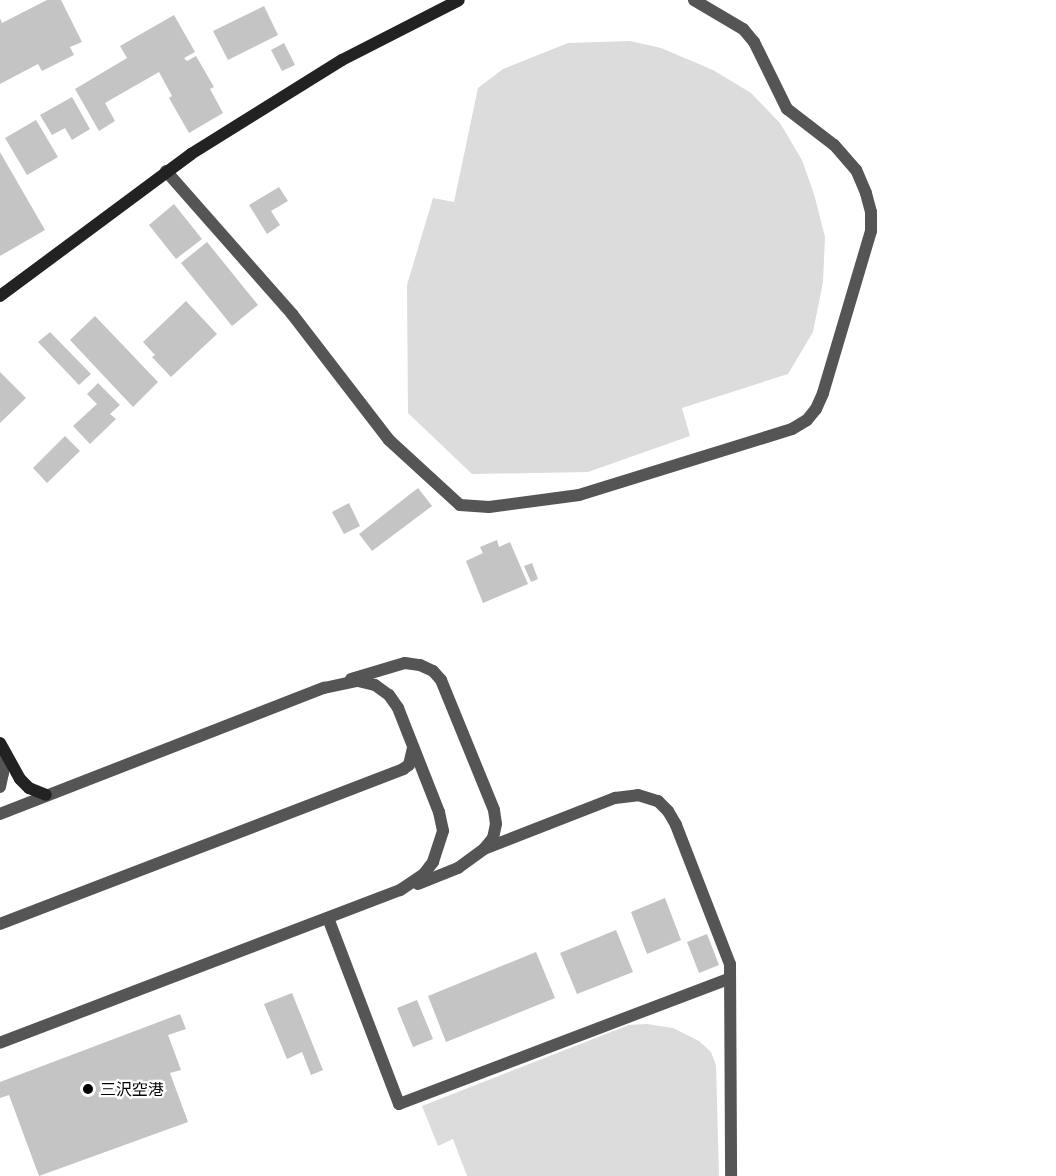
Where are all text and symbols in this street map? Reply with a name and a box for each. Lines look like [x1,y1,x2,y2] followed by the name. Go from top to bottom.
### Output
[100,1079,164,1099] place label: 三沢空港
[81,1082,95,1096] marker: 三沢空港

